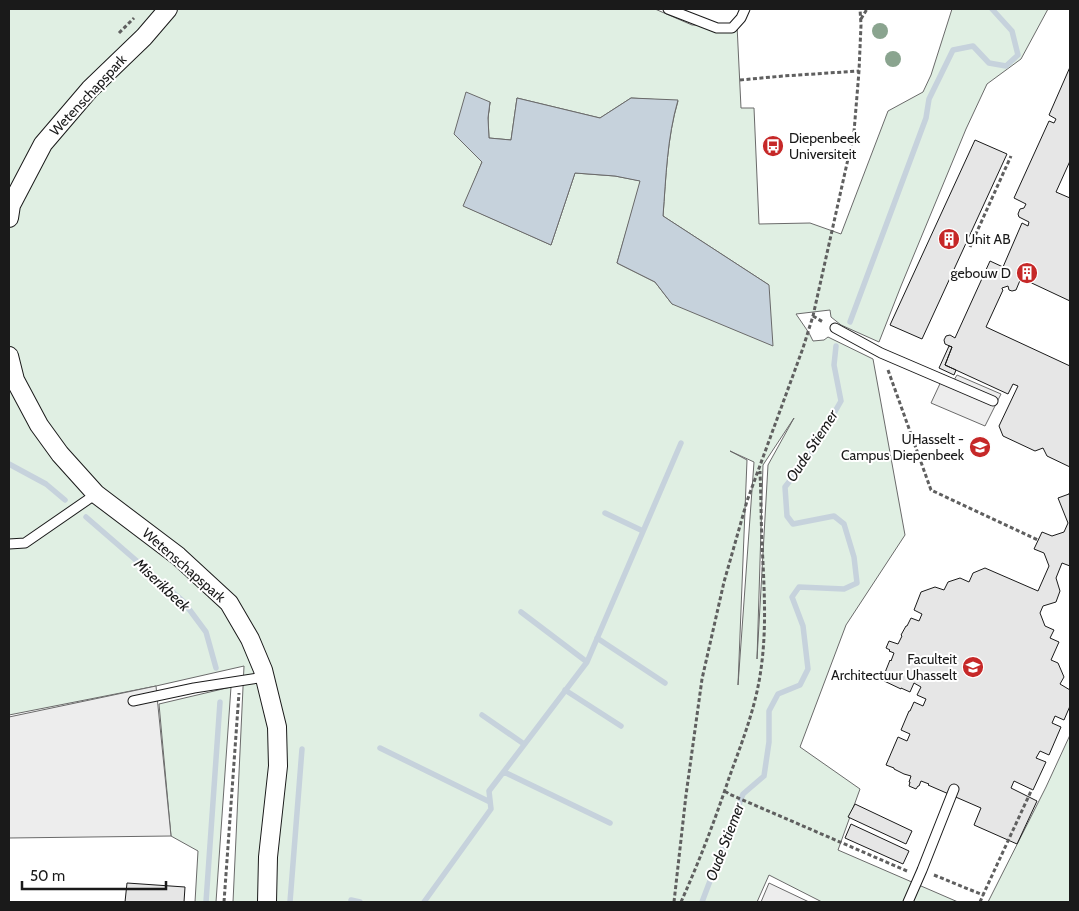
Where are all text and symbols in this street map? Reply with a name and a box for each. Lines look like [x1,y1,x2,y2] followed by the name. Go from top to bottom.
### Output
[46,50,131,139] street label: Wetenschapspark
[789,129,861,163] place label: Diepenbeek Universiteit
[761,134,785,158] bus stop icon: Diepenbeek Universiteit
[937,227,961,251] building icon: Unit AB
[965,230,1011,248] place label: Unit AB
[1015,261,1039,285] building icon: gebouw D
[951,264,1011,282] place label: gebouw D
[782,406,843,485] water label: Oude Stiemer
[841,430,965,464] place label: UHasselt - Campus Diepenbeek
[968,435,992,459] school or university icon: UHasselt - Campus Diepenbeek
[139,524,230,607] street label: Wetenschapspark
[130,554,194,616] water label: Miserikbeek
[831,650,957,684] place label: Faculteit Architectuur Uhasselt
[961,655,985,679] school or university icon: Faculteit Architectuur Uhasselt
[702,799,749,883] water label: Oude Stiemer
[22,858,166,890] scale bar
[30,867,65,885] text: 50 m

